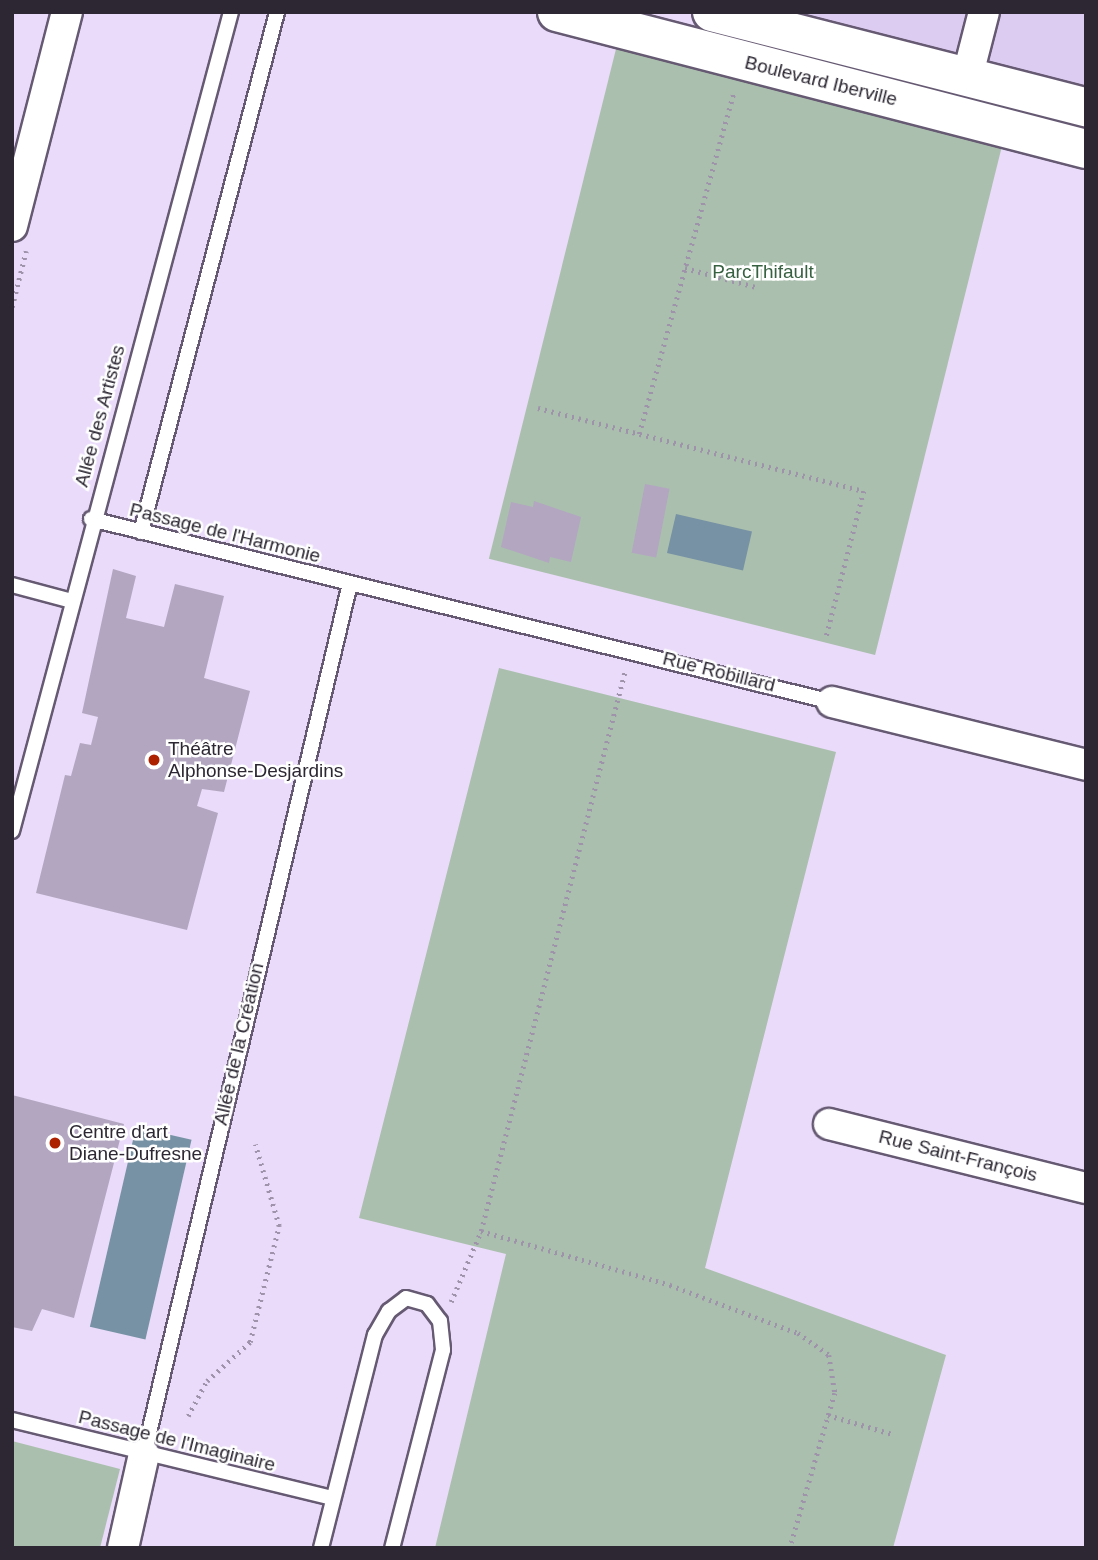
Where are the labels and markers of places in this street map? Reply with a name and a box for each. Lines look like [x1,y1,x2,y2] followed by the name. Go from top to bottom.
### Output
[168,738,343,782] place label: Théâtre Alphonse-Desjardins
[146,752,162,768] marker: Théâtre Alphonse-Desjardins
[69,1121,202,1165] place label: Centre d'art Diane-Dufresne
[47,1135,63,1151] marker: Centre d'art Diane-Dufresne

